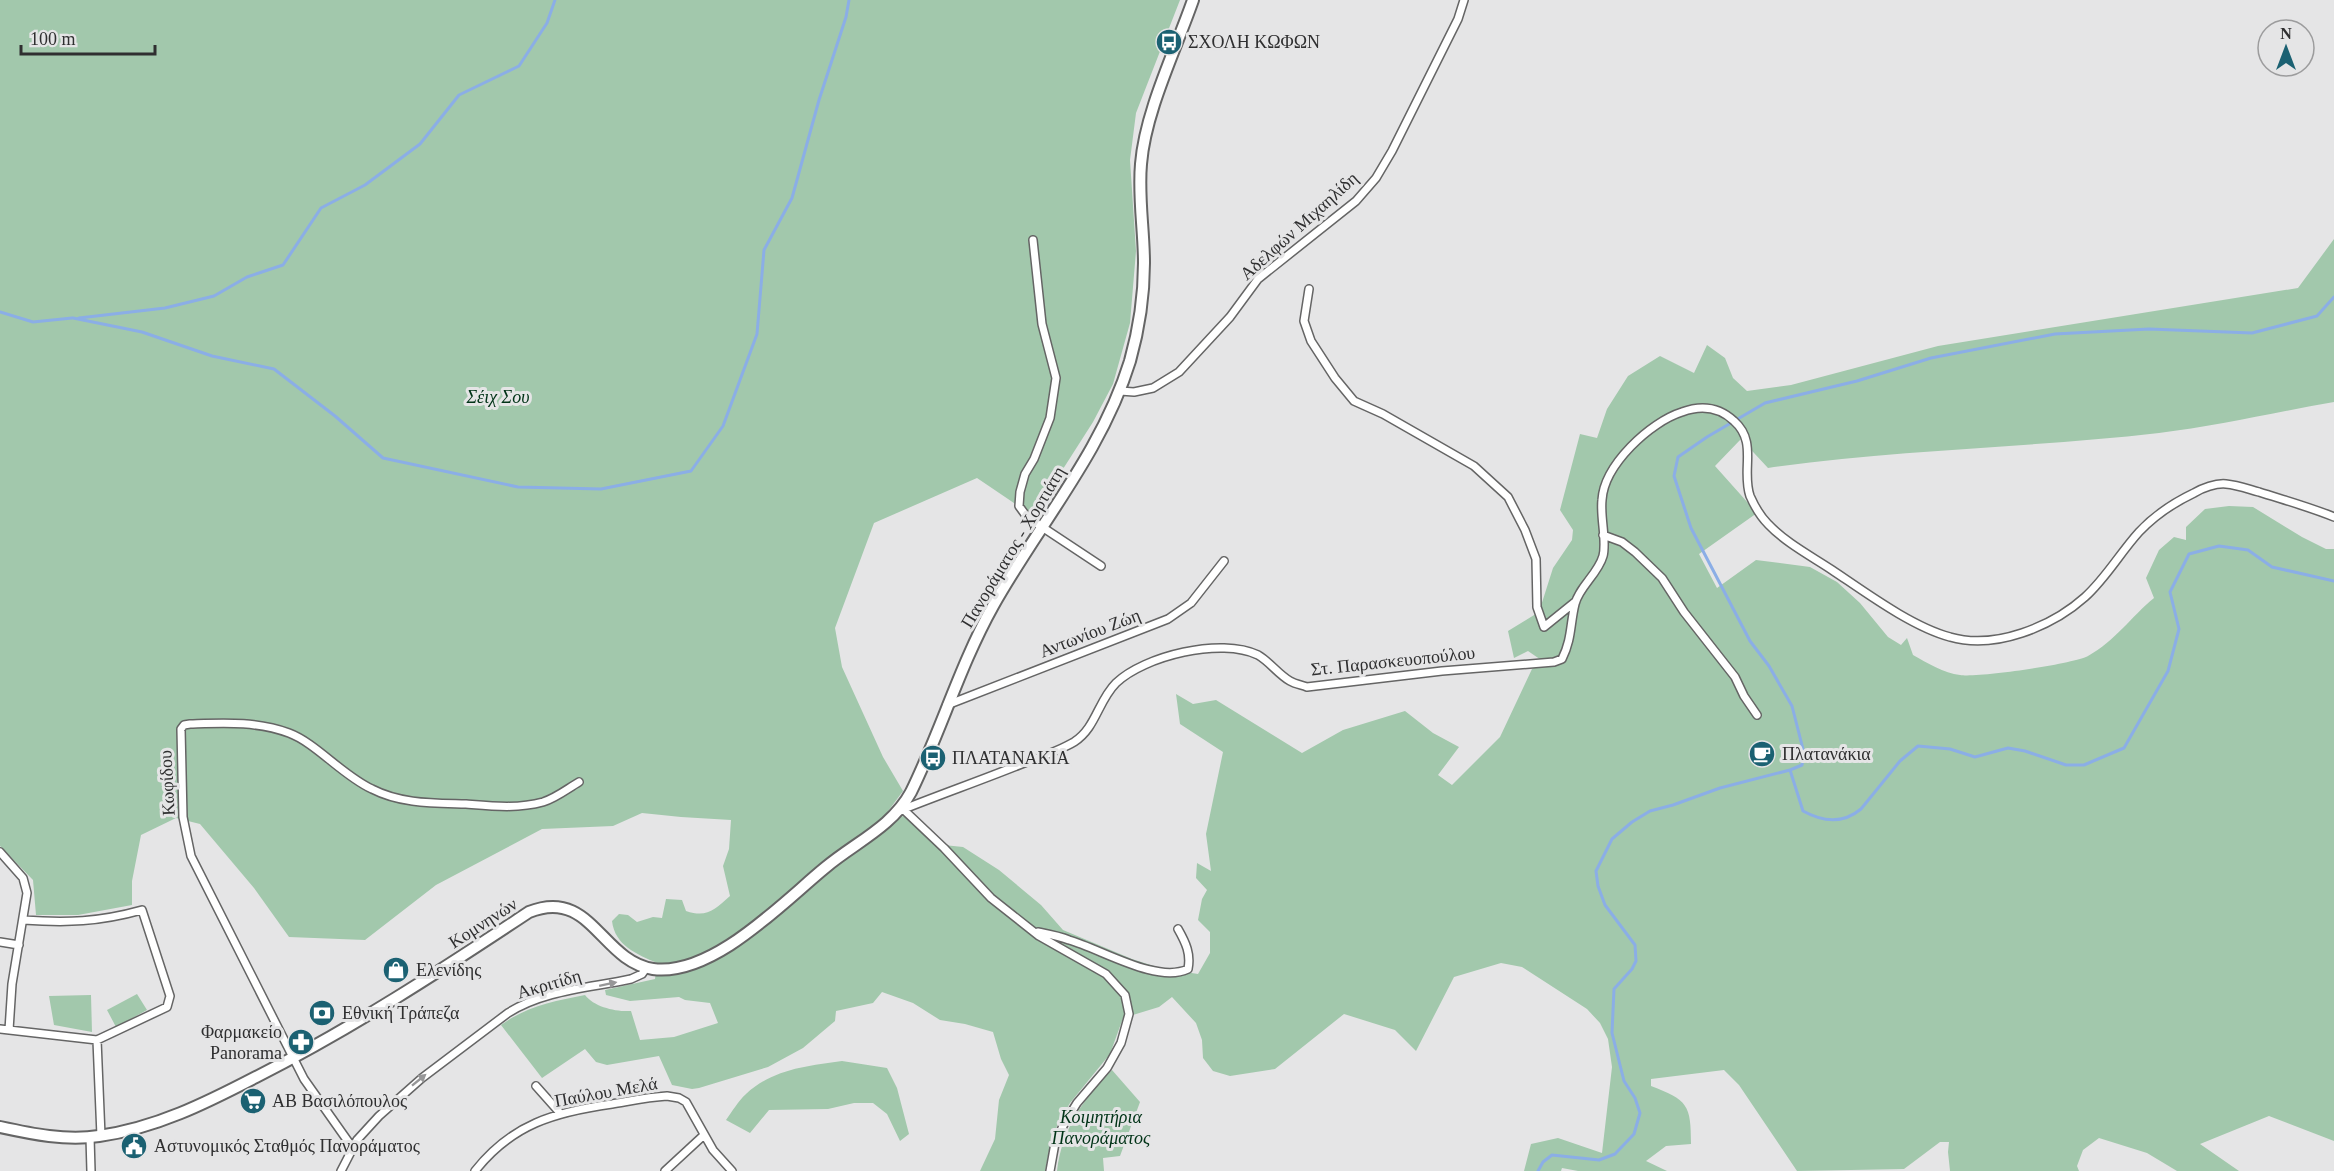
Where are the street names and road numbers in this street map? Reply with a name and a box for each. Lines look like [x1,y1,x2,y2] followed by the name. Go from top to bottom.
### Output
[1236,168,1362,284] street label: Αδελφών Μιχαηλίδη
[957,463,1069,631] street label: Πανοράματος - Χορτιάτη
[1037,605,1143,661] street label: Αντωνίου Ζώη
[1310,642,1476,680] street label: Στ. Παρασκευοπούλου
[155,750,179,816] street label: Κωφίδου
[445,894,521,952] street label: Κομνηνών
[515,965,583,1003] street label: Ακριτίδη
[553,1073,660,1111] street label: Παύλου Μελά

